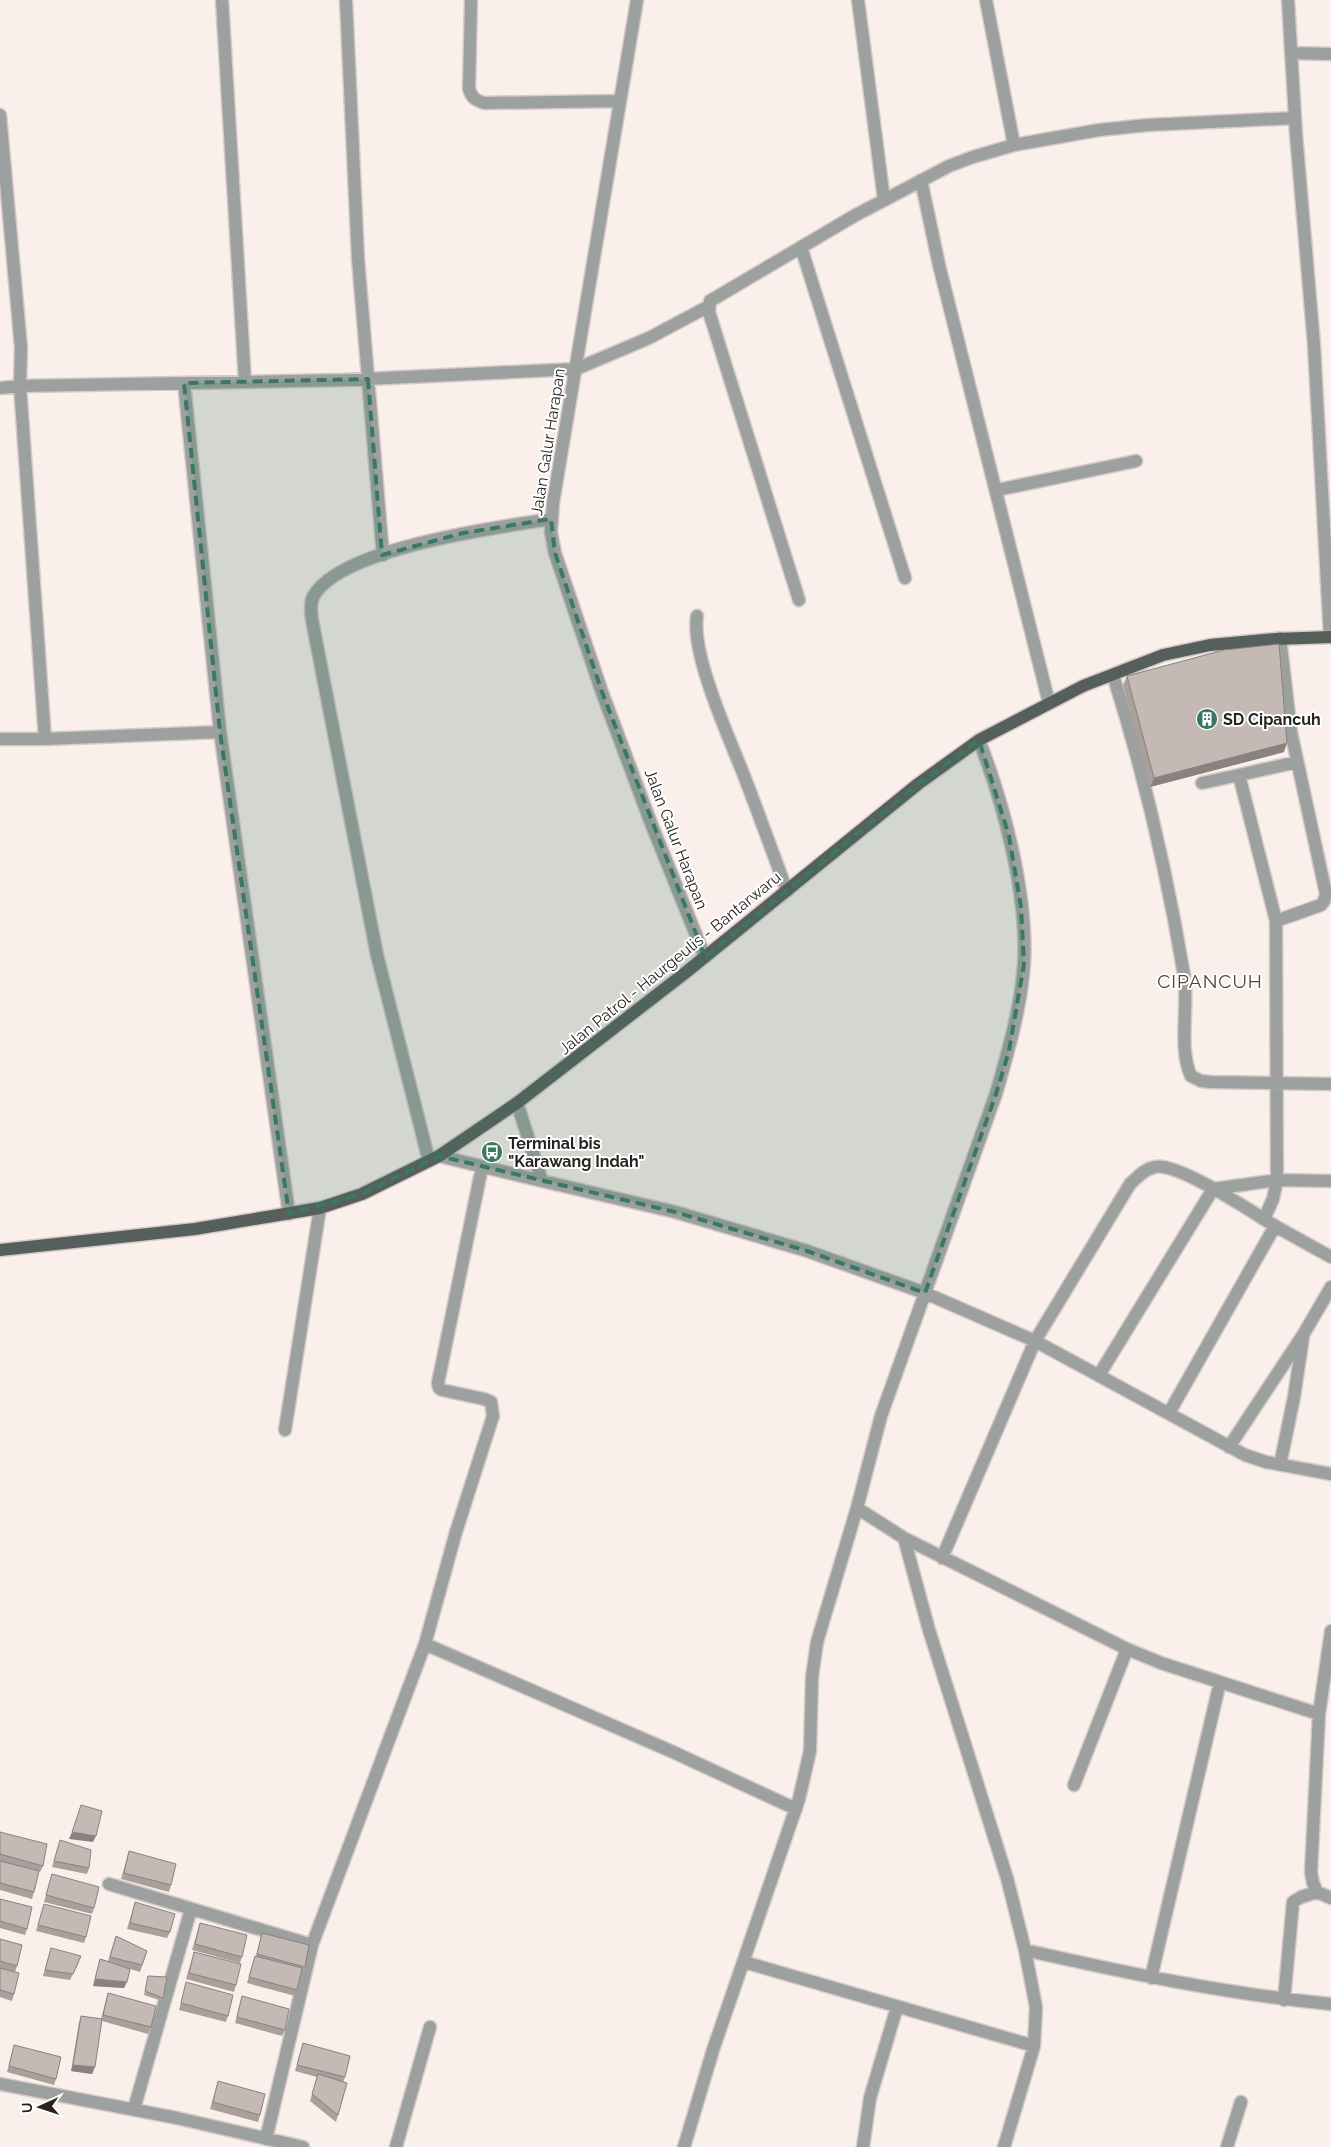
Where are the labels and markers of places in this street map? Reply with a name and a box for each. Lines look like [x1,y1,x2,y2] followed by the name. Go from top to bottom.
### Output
[1195,707,1219,731] building icon: SD Cipancuh
[1223,710,1321,729] place label: SD Cipancuh
[508,1134,645,1171] place label: Terminal bis "Karawang Indah"
[480,1140,504,1164] bus stop icon: Terminal bis "Karawang Indah"

